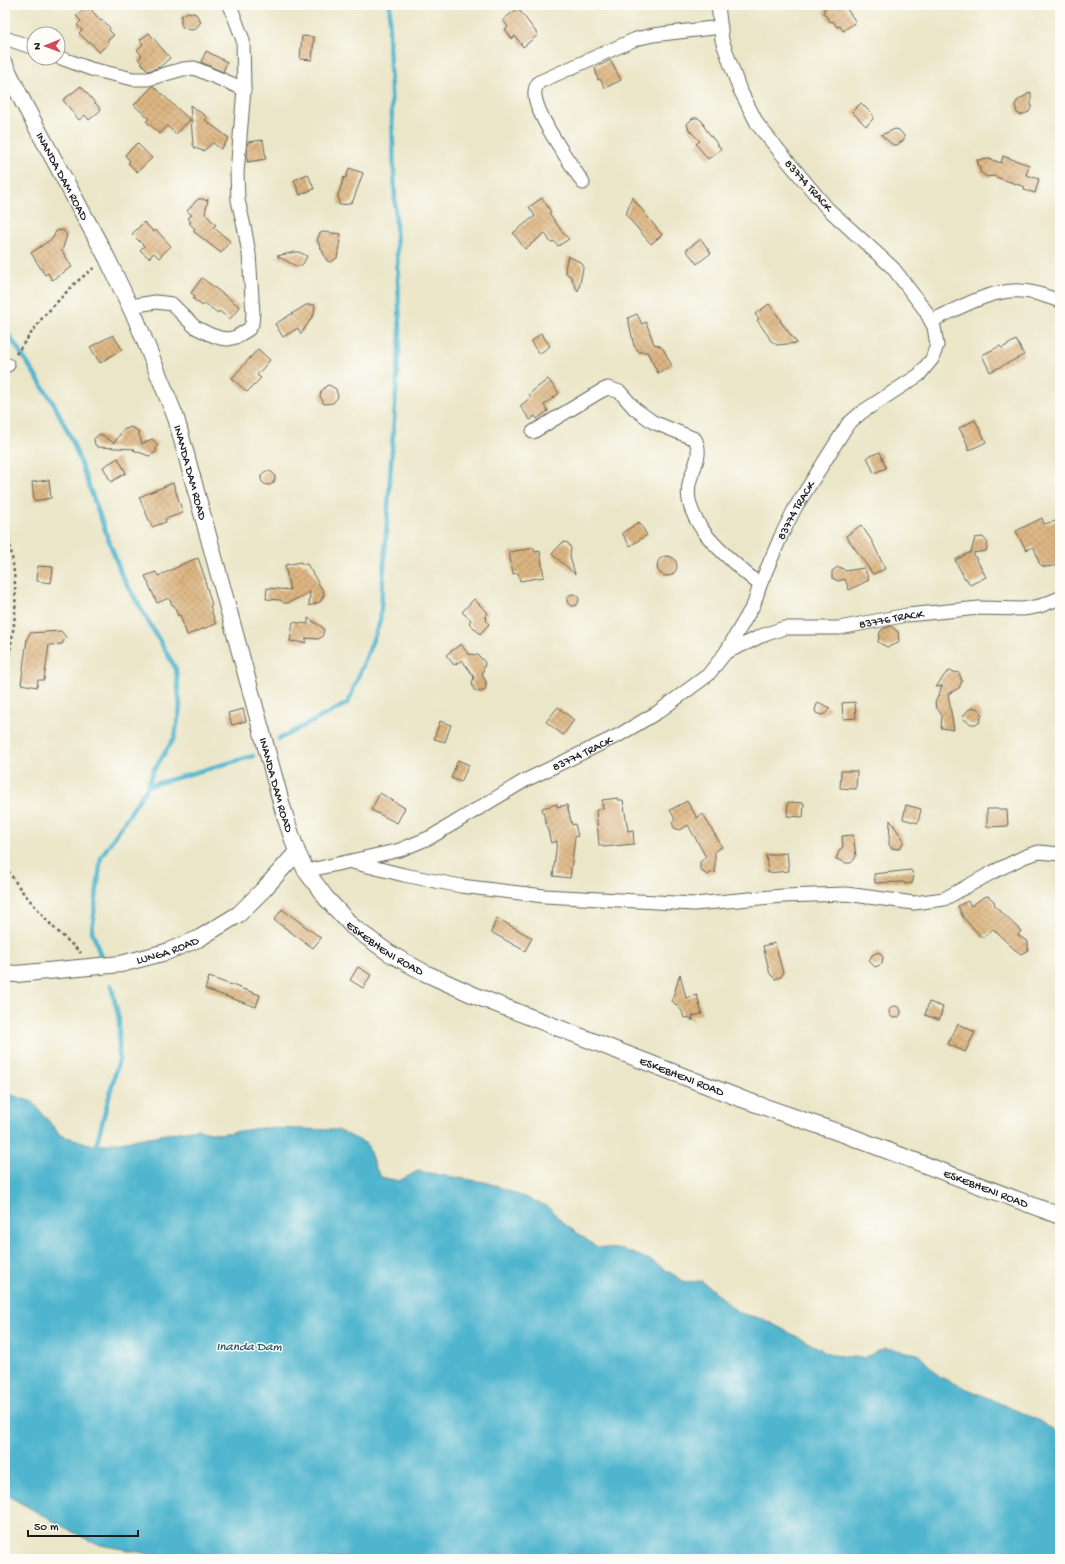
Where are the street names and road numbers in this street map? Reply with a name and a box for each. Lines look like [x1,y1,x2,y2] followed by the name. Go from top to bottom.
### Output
[32,130,90,223] street label: INANDA DAM ROAD
[781,158,835,216] street label: 83774 TRACK
[169,424,209,522] street label: INANDA DAM ROAD
[775,478,820,543] street label: 83774 TRACK
[858,608,926,633] street label: 83776 TRACK
[551,734,616,775] street label: 83774 TRACK
[255,736,295,835] street label: INANDA DAM ROAD
[342,919,426,980] street label: ESKEBHENI ROAD
[135,934,201,969] street label: LUNGA ROAD
[637,1055,726,1100] street label: ESKEBHENI ROAD
[941,1167,1030,1212] street label: ESKEBHENI ROAD

